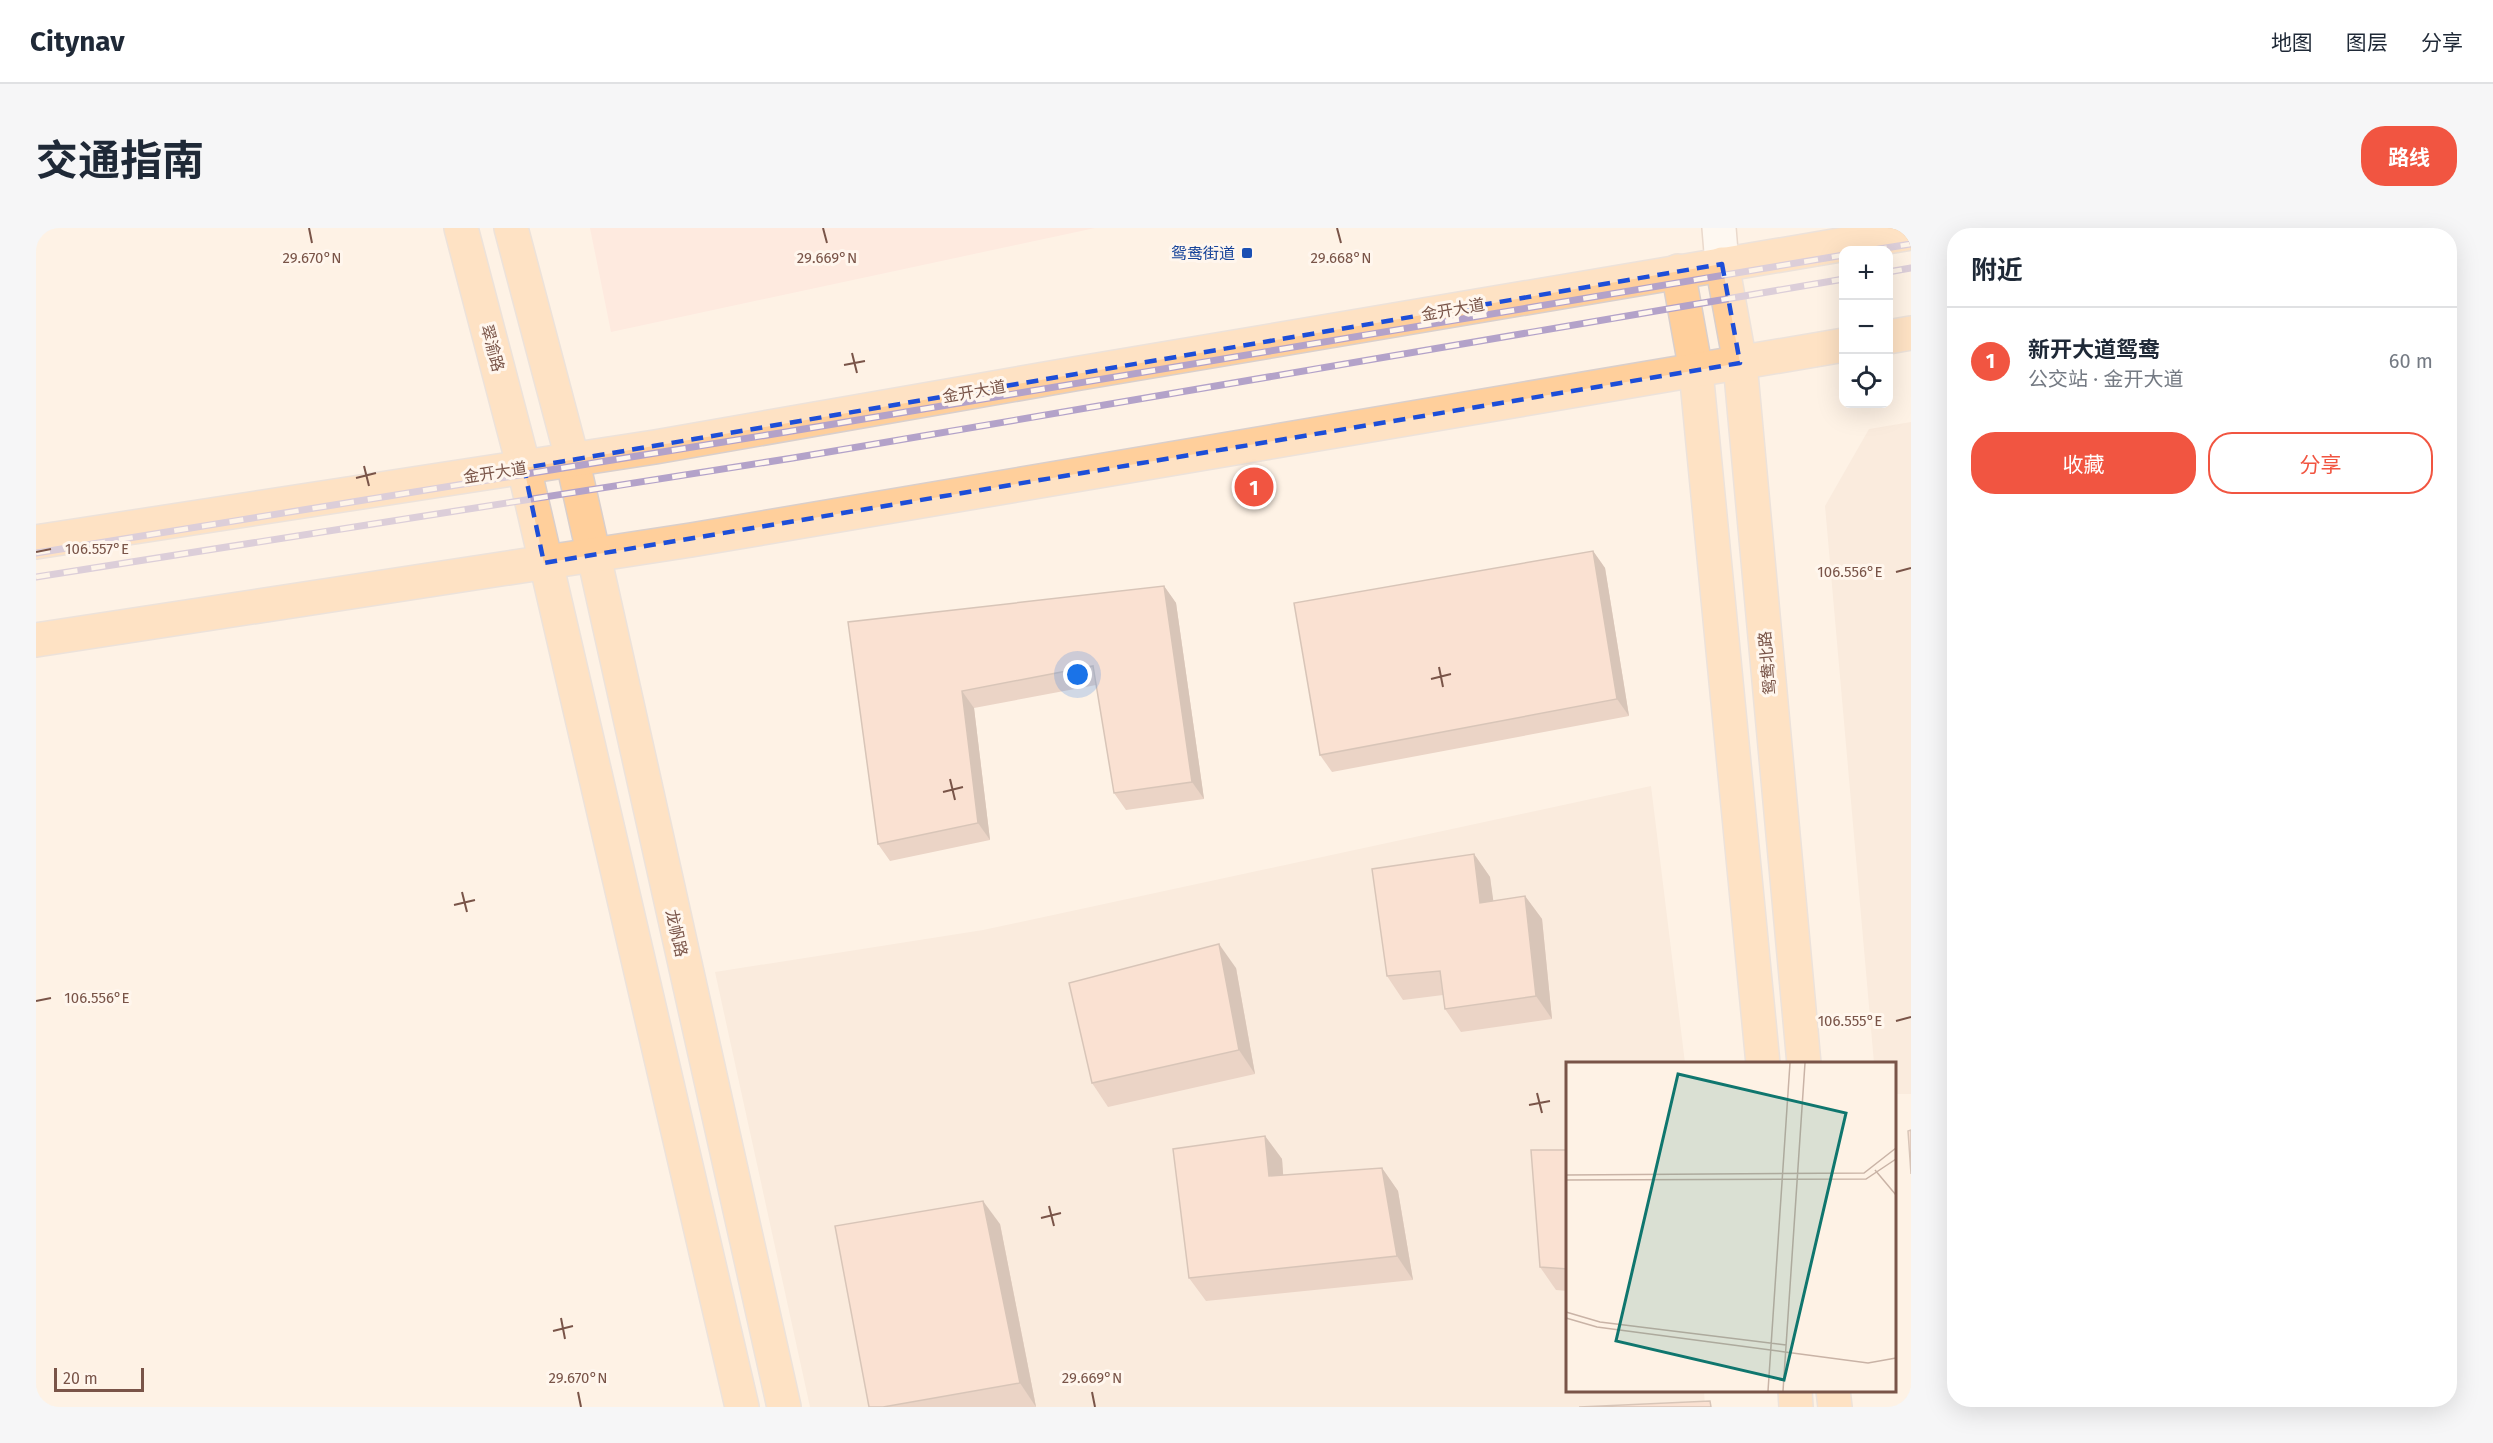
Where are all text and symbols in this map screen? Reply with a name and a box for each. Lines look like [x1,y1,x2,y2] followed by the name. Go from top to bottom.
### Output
[30,25,125,58] text: Citynav
[2271,30,2313,56] text: 地图
[2346,30,2388,56] text: 图层
[2421,30,2463,56] text: 分享
[2361,126,2457,186] button: 路线
[36,136,204,186] text: 交通指南
[1171,244,1235,263] place label: 鸳鸯街道
[1240,246,1254,260] marker: 鸳鸯街道
[1839,246,1893,408] map controls
[1839,246,1893,300] button: +
[282,249,342,267] text: 29.670°N
[797,249,857,267] text: 29.669°N
[1311,249,1371,267] text: 29.668°N
[1971,255,2023,286] text: 附近
[1420,295,1486,324] street label: 金开大道
[1839,300,1893,354] button: −
[477,322,508,374] street label: 翠渝路
[2028,336,2160,363] text: 新开大道鸳鸯
[1986,349,1995,373] text: 1
[2389,349,2433,373] text: 60 m
[1839,354,1893,408] button: locate
[2028,367,2183,391] text: 公交站 · 金开大道
[941,377,1007,406] street label: 金开大道
[1971,432,2196,494] button: 收藏
[2208,432,2433,494] button: 分享
[462,458,528,487] street label: 金开大道
[1234,464,1274,510] pin: 1
[65,540,129,558] text: 106.557°E
[1817,563,1883,581] text: 106.556°E
[1755,630,1780,696] street label: 鸳鸯北路
[1063,660,1092,689] your location
[662,908,691,959] street label: 龙帆路
[64,989,130,1007] text: 106.556°E
[1818,1012,1882,1030] text: 106.555°E
[1566,1062,1896,1392] inset map
[54,1365,144,1392] scale bar
[63,1369,98,1388] text: 20 m
[548,1369,608,1387] text: 29.670°N
[1062,1369,1122,1387] text: 29.669°N

